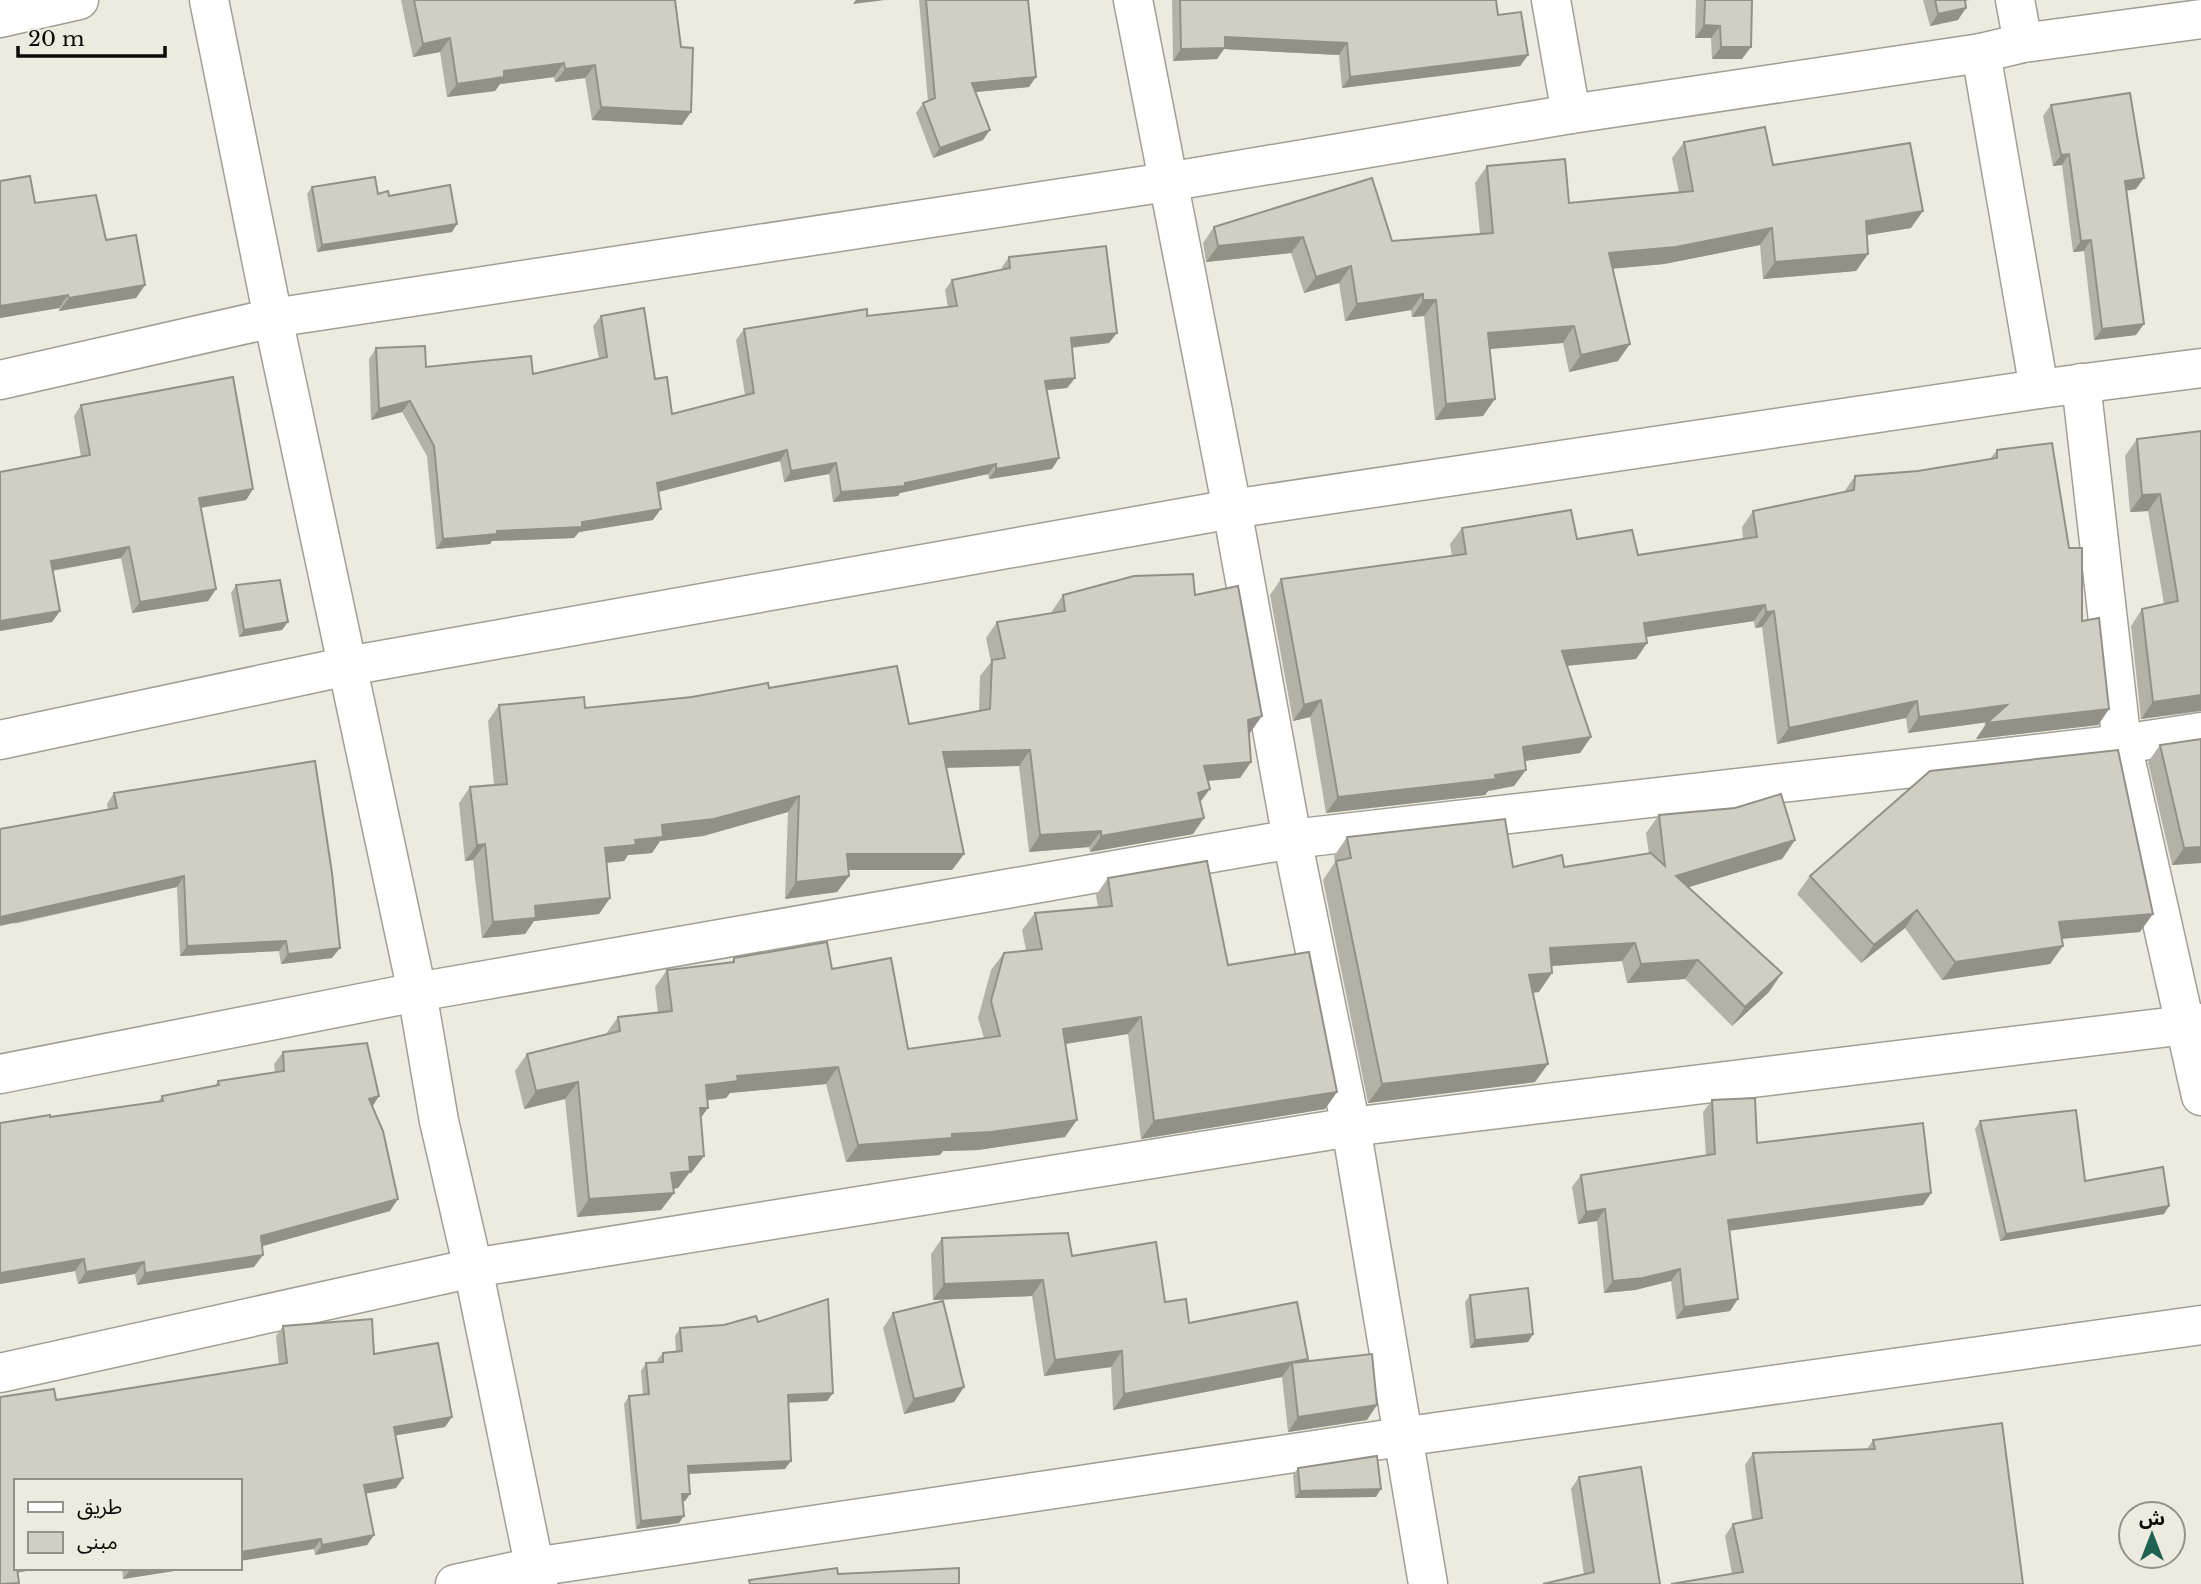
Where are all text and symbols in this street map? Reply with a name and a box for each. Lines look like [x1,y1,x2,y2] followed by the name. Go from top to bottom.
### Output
[18,14,164,58] scale bar
[28,26,85,52] text: 20 m
[14,1479,242,1570] legend
[77,1494,122,1520] text: طريق
[2117,1500,2187,1570] north arrow
[2139,1507,2165,1530] text: ش
[77,1529,118,1555] text: مبنى

